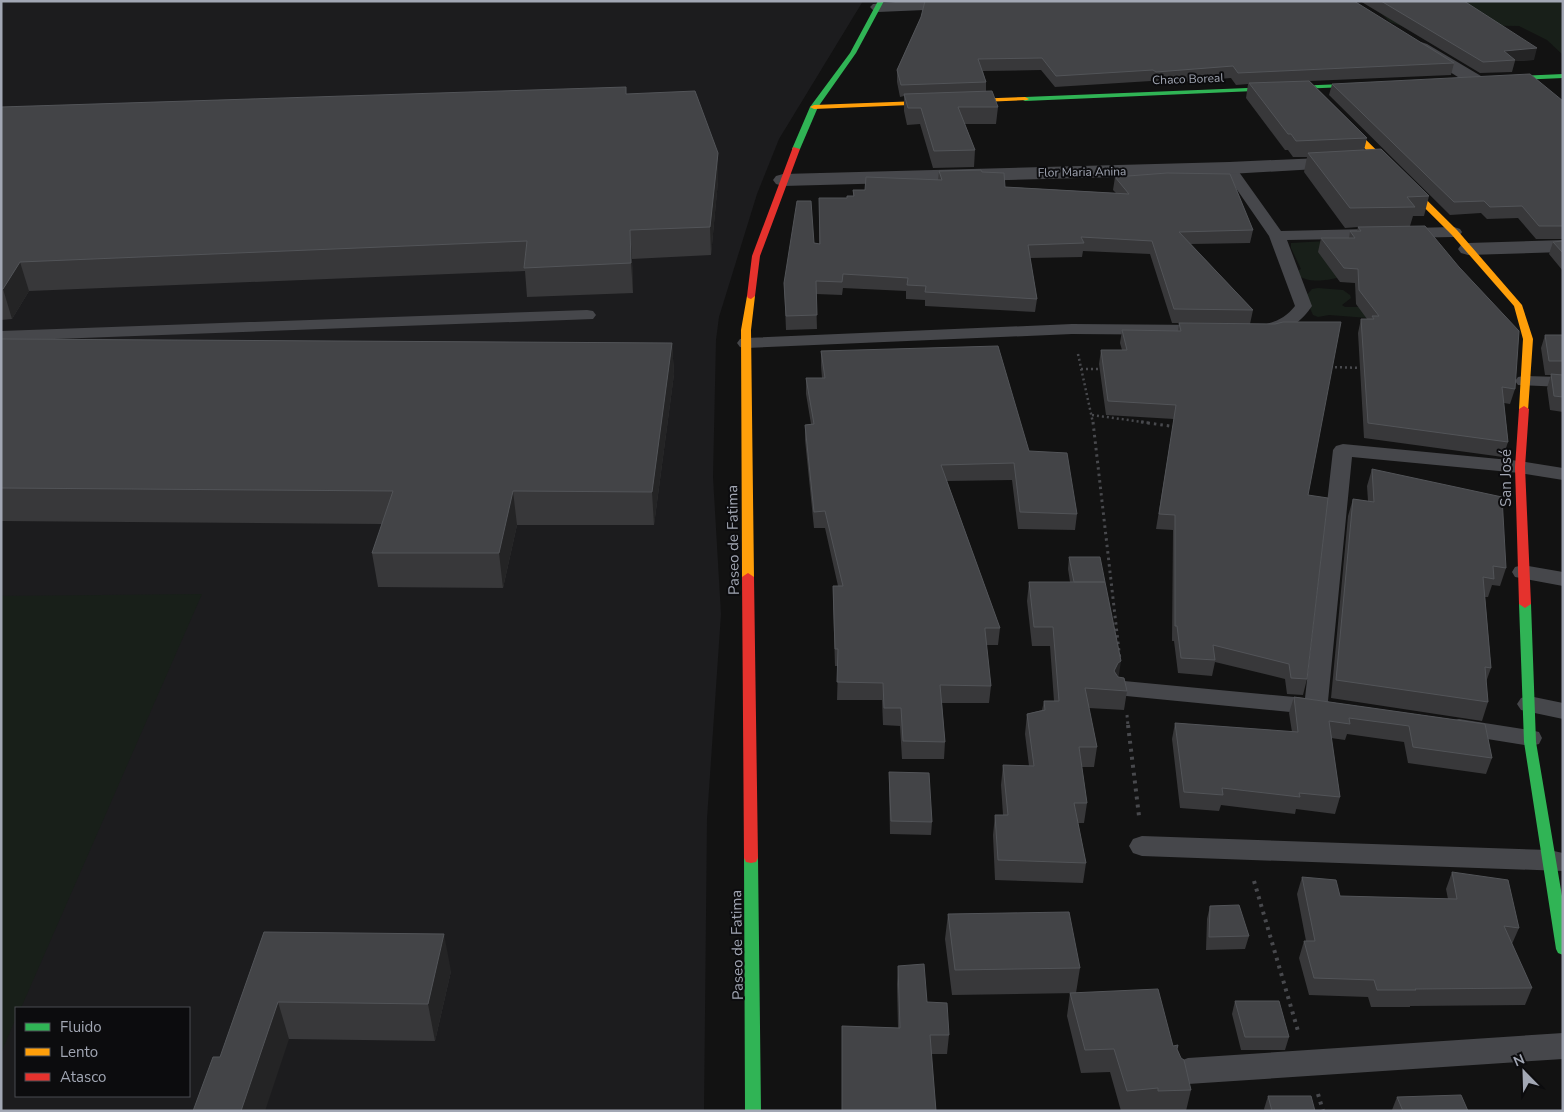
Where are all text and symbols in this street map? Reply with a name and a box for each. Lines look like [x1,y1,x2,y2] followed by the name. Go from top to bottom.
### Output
[1152,70,1225,88] street label: Chaco Boreal
[1037,163,1127,181] street label: Flor Maria Anina
[1496,449,1516,507] street label: San José
[722,485,744,595] street label: Paseo de Fatima
[726,890,748,1000] street label: Paseo de Fatima
[15,1007,190,1097] legend
[60,1017,102,1037] text: Fluido
[60,1042,98,1062] text: Lento
[1499,1047,1549,1097] north arrow
[1511,1050,1528,1071] text: N
[60,1067,106,1087] text: Atasco

